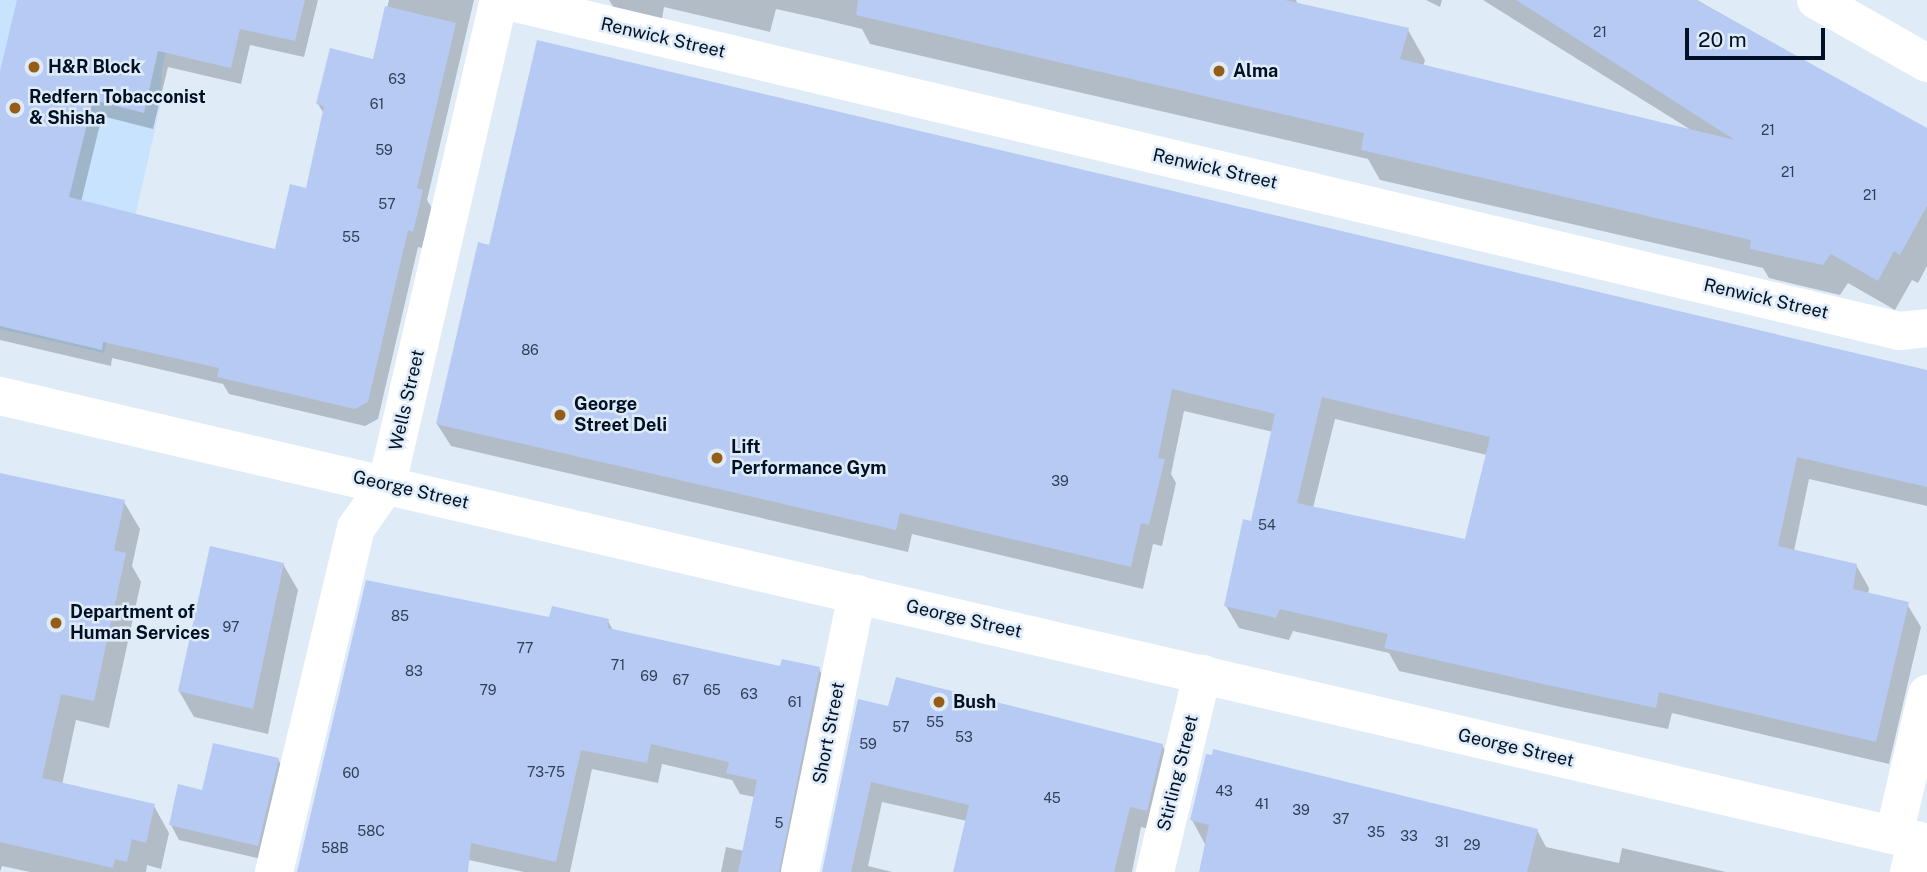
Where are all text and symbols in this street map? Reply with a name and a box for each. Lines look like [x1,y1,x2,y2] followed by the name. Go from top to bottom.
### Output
[599,13,727,63] street label: Renwick Street
[1689,14,1829,58] scale bar
[1593,24,1607,40] house number: 21
[1698,27,1747,52] text: 20 m
[48,56,141,78] place label: H&R Block
[26,59,42,75] marker: H&R Block
[1233,60,1278,82] place label: Alma
[1211,63,1227,79] marker: Alma
[388,71,406,87] house number: 63
[29,87,206,130] place label: Redfern Tobacconist & Shisha
[370,96,384,112] house number: 61
[7,100,23,116] marker: Redfern Tobacconist & Shisha
[1761,122,1775,138] house number: 21
[375,142,393,158] house number: 59
[1151,144,1279,194] street label: Renwick Street
[1781,164,1795,180] house number: 21
[1863,187,1877,203] house number: 21
[378,196,396,212] house number: 57
[342,229,360,245] house number: 55
[1702,274,1830,324] street label: Renwick Street
[521,342,539,358] house number: 86
[385,347,429,453] street label: Wells Street
[574,394,667,436] place label: George Street Deli
[552,407,568,423] marker: George Street Deli
[731,437,886,480] place label: Lift Performance Gym
[709,450,725,466] marker: Lift Performance Gym
[351,466,471,514] street label: George Street
[1051,473,1069,489] house number: 39
[1258,517,1276,533] house number: 54
[904,595,1024,643] street label: George Street
[70,602,210,644] place label: Department of Human Services
[391,608,409,624] house number: 85
[48,615,64,631] marker: Department of Human Services
[223,619,239,635] house number: 97
[517,640,533,656] house number: 77
[611,657,625,673] house number: 71
[405,663,423,679] house number: 83
[640,668,658,684] house number: 69
[673,672,689,688] house number: 67
[809,680,849,786] street label: Short Street
[480,682,496,698] house number: 79
[703,682,721,698] house number: 65
[740,686,758,702] house number: 63
[953,691,996,713] place label: Bush
[788,694,802,710] house number: 61
[931,694,947,710] marker: Bush
[1153,713,1203,833] street label: Stirling Street
[926,714,944,730] house number: 55
[892,719,910,735] house number: 57
[1456,724,1576,772] street label: George Street
[955,729,973,745] house number: 53
[859,736,877,752] house number: 59
[527,764,565,780] house number: 73-75
[342,765,360,781] house number: 60
[1215,783,1233,799] house number: 43
[1043,790,1061,806] house number: 45
[1255,796,1269,812] house number: 41
[1292,802,1310,818] house number: 39
[1333,811,1349,827] house number: 37
[775,815,783,831] house number: 5
[357,823,385,839] house number: 58C
[1367,824,1385,840] house number: 35
[1400,828,1418,844] house number: 33
[1435,834,1449,850] house number: 31
[1463,837,1481,853] house number: 29
[321,840,349,856] house number: 58B

